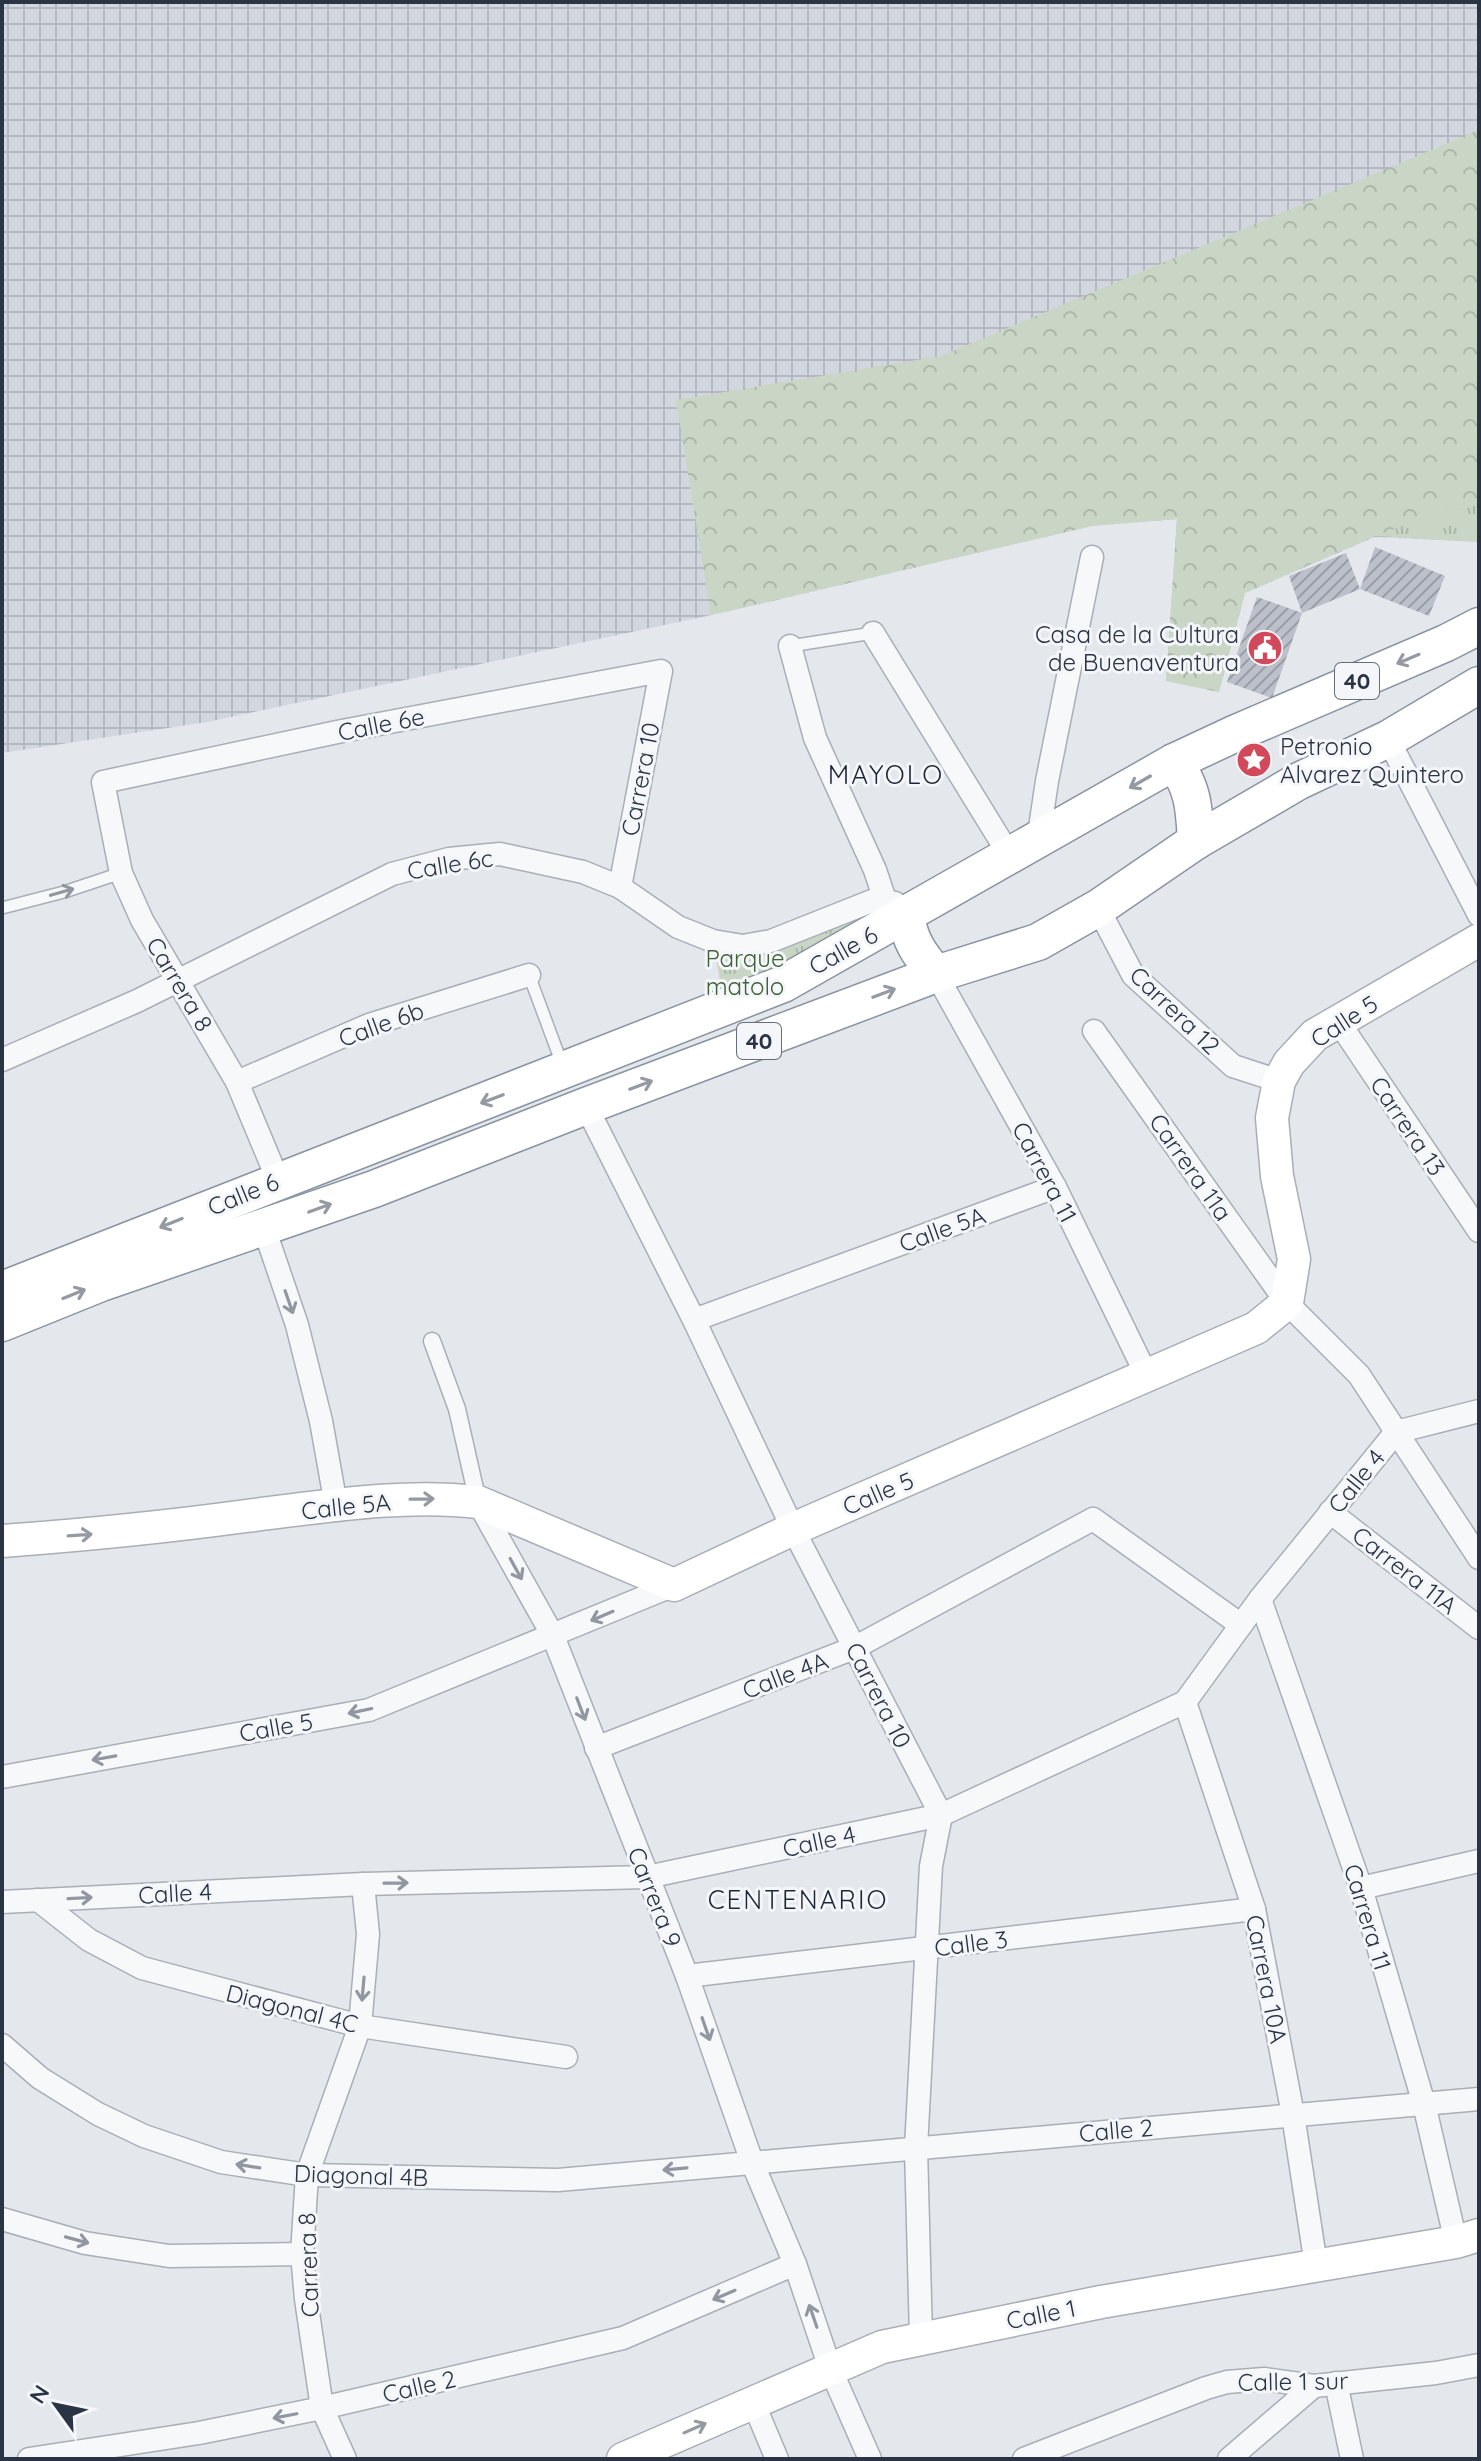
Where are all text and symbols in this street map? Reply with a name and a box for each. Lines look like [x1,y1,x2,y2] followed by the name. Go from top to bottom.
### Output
[1035,619,1239,677] place label: Casa de la Cultura de Buenaventura
[1246,629,1284,667] public building icon: Casa de la Cultura de Buenaventura
[1396,653,1421,668] one-way arrow
[1335,663,1379,699] road number: 40
[335,701,427,747] street label: Calle 6e
[614,720,666,838] street label: Carrera 10
[1280,731,1464,789] place label: Petronio Alvarez Quintero
[1235,741,1273,779] place icon: Petronio Alvarez Quintero
[828,758,944,791] district label: MAYOLO
[1128,775,1152,790] one-way arrow
[405,842,495,886] street label: Calle 6c
[48,884,74,899] one-way arrow
[803,919,883,981] street label: Calle 6
[140,931,220,1037] street label: Carrera 8
[705,943,785,1001] park label: Parque matolo
[1124,960,1226,1060] street label: Carrera 12
[871,985,896,999] one-way arrow
[1305,988,1383,1054] street label: Calle 5
[334,995,428,1053] street label: Calle 6b
[737,1023,781,1059] road number: 40
[1364,1071,1452,1181] street label: Carrera 13
[628,1077,653,1091] one-way arrow
[480,1093,505,1107] one-way arrow
[1143,1108,1239,1226] street label: Carrera 11a
[1006,1117,1084,1227] street label: Carrera 11
[203,1166,283,1222] street label: Calle 6
[307,1200,332,1215] one-way arrow
[895,1200,989,1258] street label: Calle 5A
[159,1216,184,1231] one-way arrow
[61,1286,86,1300] one-way arrow
[283,1289,298,1314] one-way arrow
[1321,1443,1391,1519] street label: Calle 4
[838,1465,918,1521] street label: Calle 5
[300,1486,392,1526] street label: Calle 5A
[408,1492,435,1507] one-way arrow
[1346,1520,1464,1620] street label: Carrera 11A
[66,1527,93,1542] one-way arrow
[508,1557,524,1580] one-way arrow
[590,1609,615,1624] one-way arrow
[840,1637,918,1753] street label: Carrera 10
[738,1645,832,1705] street label: Calle 4A
[575,1696,589,1721] one-way arrow
[348,1704,373,1719] one-way arrow
[237,1706,315,1748] street label: Calle 5
[92,1751,118,1766] one-way arrow
[780,1819,858,1863] street label: Calle 4
[621,1843,689,1951] street label: Carrera 9
[1338,1860,1398,1974] street label: Carrera 11
[382,1875,409,1891] one-way arrow
[137,1876,213,1910] street label: Calle 4
[708,1883,888,1916] district label: CENTENARIO
[66,1890,93,1905] one-way arrow
[1240,1912,1294,2046] street label: Carrera 10A
[933,1924,1009,1962] street label: Calle 3
[355,1975,370,2002] one-way arrow
[223,1977,361,2039] street label: Diagonal 4C
[699,2017,714,2042] one-way arrow
[1078,2112,1154,2148] street label: Calle 2
[236,2158,261,2173] one-way arrow
[293,2158,429,2192] street label: Diagonal 4B
[662,2162,689,2177] one-way arrow
[291,2212,325,2318] street label: Carrera 8
[63,2234,89,2249] one-way arrow
[712,2289,737,2304] one-way arrow
[1004,2293,1078,2335] street label: Calle 1
[804,2304,819,2329] one-way arrow
[379,2363,459,2409] street label: Calle 2
[16,2365,96,2445] north arrow
[1237,2365,1349,2397] street label: Calle 1 sur
[23,2380,55,2409] text: N
[273,2409,299,2424] one-way arrow
[682,2419,706,2434] one-way arrow

